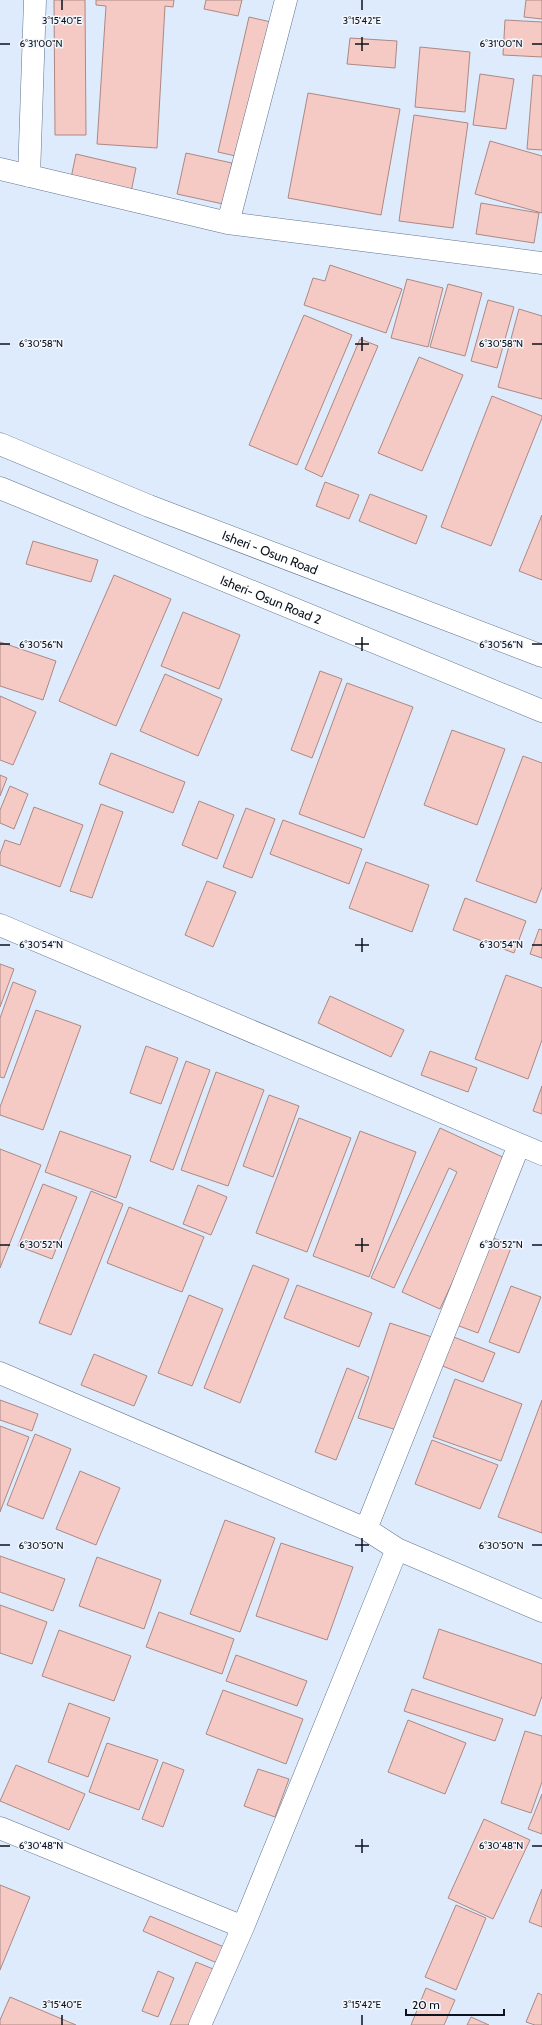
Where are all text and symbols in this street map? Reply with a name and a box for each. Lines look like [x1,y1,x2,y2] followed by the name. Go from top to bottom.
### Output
[42,14,82,27] text: 3°15'40"E
[343,14,382,27] text: 3°15'42"E
[19,37,63,50] text: 6°31'00"N
[479,37,523,50] text: 6°31'00"N
[19,337,63,350] text: 6°30'58"N
[479,337,523,350] text: 6°30'58"N
[220,527,320,578] street label: Isheri - Osun Road
[218,572,324,627] street label: Isheri- Osun Road 2
[19,638,63,651] text: 6°30'56"N
[479,638,523,651] text: 6°30'56"N
[19,938,63,951] text: 6°30'54"N
[479,938,523,951] text: 6°30'54"N
[19,1238,63,1251] text: 6°30'52"N
[479,1238,523,1251] text: 6°30'52"N
[18,1539,64,1552] text: 6°30'50"N
[478,1539,524,1552] text: 6°30'50"N
[19,1839,63,1852] text: 6°30'48"N
[479,1839,523,1852] text: 6°30'48"N
[406,1991,504,2017] scale bar
[412,1997,440,2012] text: 20 m
[42,1998,82,2011] text: 3°15'40"E
[343,1998,382,2011] text: 3°15'42"E

